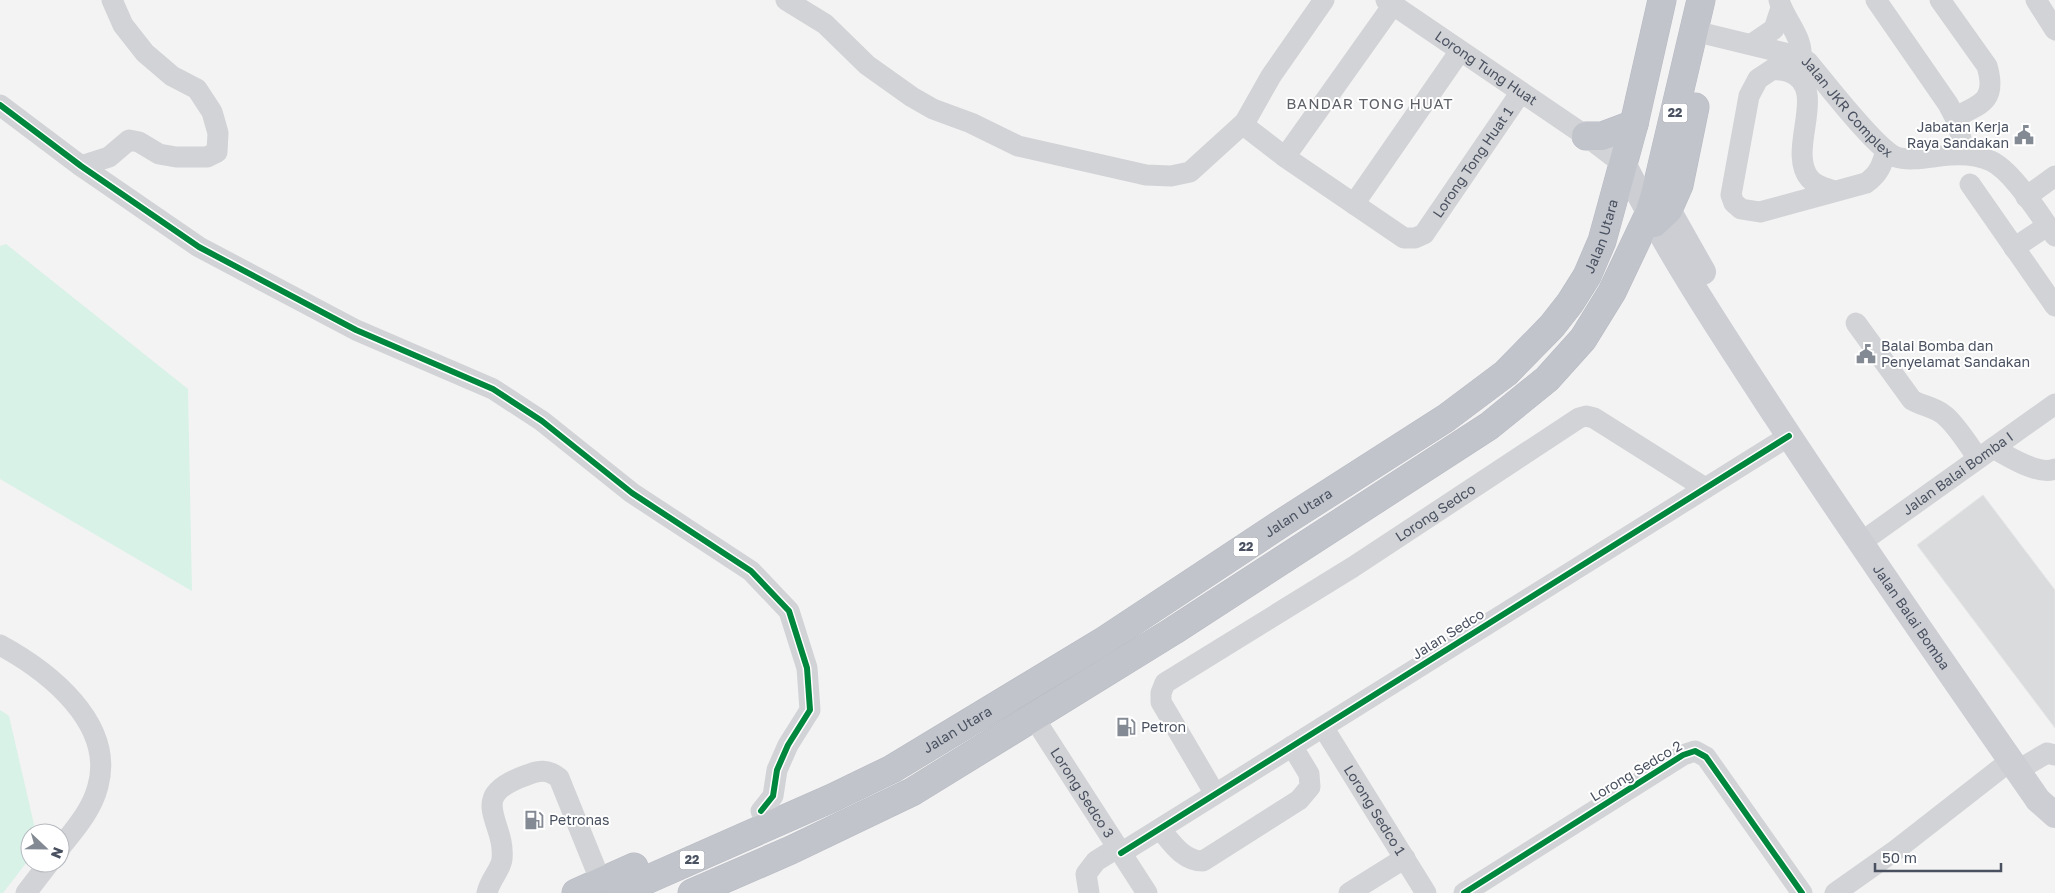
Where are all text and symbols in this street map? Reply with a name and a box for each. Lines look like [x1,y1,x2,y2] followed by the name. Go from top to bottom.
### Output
[1432,27,1541,108] street label: Lorong Tung Huat
[1799,51,1897,161] street label: Jalan JKR Complex
[1286,94,1454,112] district label: BANDAR TONG HUAT
[1429,103,1516,221] street label: Lorong Tong Huat 1
[1662,104,1688,122] road number: 22
[1907,118,2009,151] place label: Jabatan Kerja Raya Sandakan
[2013,124,2035,146] public building icon: Jabatan Kerja Raya Sandakan
[1580,197,1621,276] street label: Jalan Utara
[1881,337,2030,370] place label: Balai Bomba dan Penyelamat Sandakan
[1855,343,1877,365] public building icon: Balai Bomba dan Penyelamat Sandakan
[1899,428,2016,518] street label: Jalan Balai Bomba I
[1392,480,1478,545] street label: Lorong Sedco
[1261,484,1335,540] street label: Jalan Utara
[1234,538,1258,556] road number: 22
[1870,561,1954,673] street label: Jalan Balai Bomba
[1409,605,1487,662] street label: Jalan Sedco
[920,702,994,756] street label: Jalan Utara
[1115,716,1137,738] fuel station icon: Petron
[1141,718,1186,735] place label: Petron
[1587,736,1685,805] street label: Lorong Sedco 2
[1047,744,1118,841] street label: Lorong Sedco 3
[1341,762,1410,858] street label: Lorong Sedco 1
[523,809,545,831] fuel station icon: Petronas
[549,811,609,828] place label: Petronas
[20,823,70,873] north arrow
[1875,840,2001,872] scale bar
[48,845,67,861] text: N
[1882,848,1917,866] text: 50 m
[680,850,704,870] road number: 22

